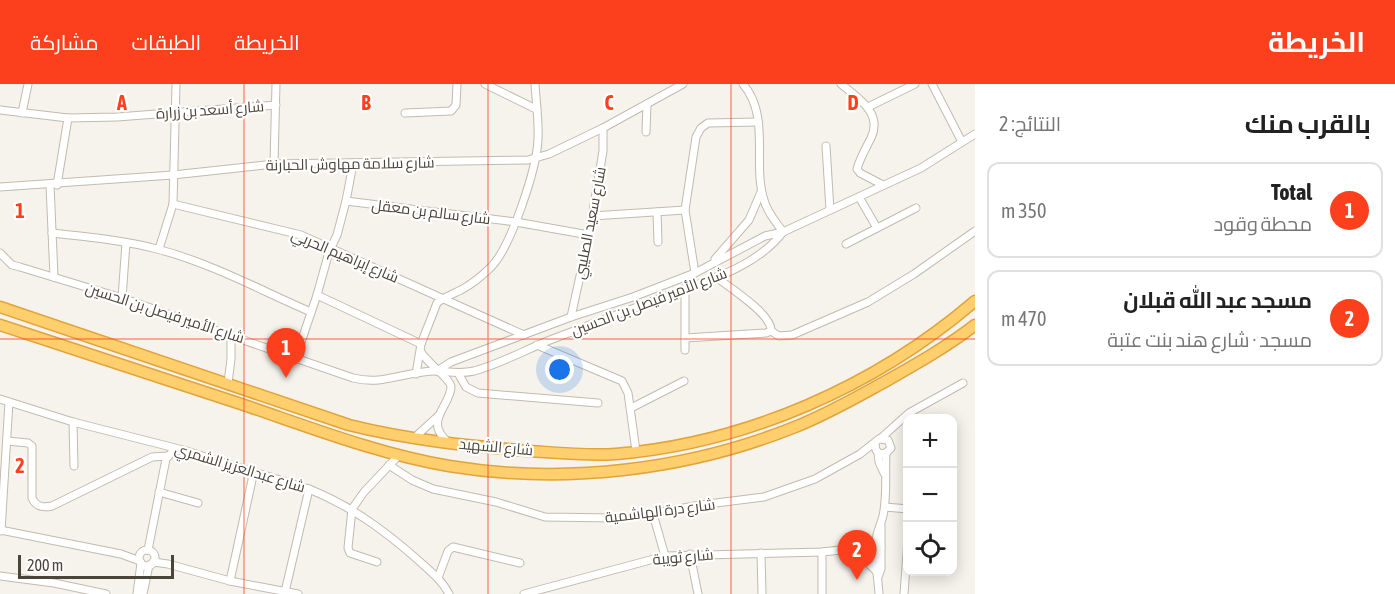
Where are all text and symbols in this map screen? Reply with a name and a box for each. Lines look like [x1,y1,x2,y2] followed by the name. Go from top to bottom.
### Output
[1268,26,1365,58] text: الخريطة
[30,30,99,54] text: مشاركة
[132,30,201,54] text: الطبقات
[234,30,300,54] text: الخريطة
[116,91,127,114] text: A
[361,91,371,114] text: B
[605,91,614,114] text: C
[847,91,859,114] text: D
[155,96,265,125] street label: شارع أسعد بن زرارة
[1245,109,1371,139] text: بالقرب منك
[999,112,1061,135] text: النتائج: 2
[265,154,435,176] street label: شارع سلامة مهاوش الحبارنة
[570,165,613,281] street label: شارع سعيد الصليبي
[1271,179,1312,205] text: Total
[370,196,492,230] street label: شارع سالم بن معقل
[15,199,25,222] text: 1
[1001,199,1046,222] text: 350 m
[1345,199,1354,222] text: 1
[1214,212,1312,235] text: محطة وقود
[287,225,401,290] street label: شارع إبراهيم الحربي
[568,264,730,342] street label: شارع الأمير فيصل بن الحسين
[83,279,247,349] street label: شارع الأمير فيصل بن الحسين
[1123,287,1312,313] text: مسجد عبد الله قبلان
[1001,307,1046,330] text: 470 m
[1345,307,1354,330] text: 2
[266,328,306,378] pin: 1
[1107,328,1312,351] text: مسجد · شارع هند بنت عتبة
[545,355,574,384] your location
[903,414,957,576] map controls
[903,414,957,468] button: +
[458,435,534,461] street label: شارع الشهيد
[172,440,307,499] street label: شارع عبدالعزيز الشمري
[15,454,25,477] text: 2
[903,468,957,522] button: −
[604,495,717,529] street label: شارع درة الهاشمية
[903,522,957,576] button: locate
[838,530,876,580] pin: 2
[652,545,714,571] street label: شارع ثويبة
[18,552,174,580] scale bar
[27,556,63,574] text: 200 m

